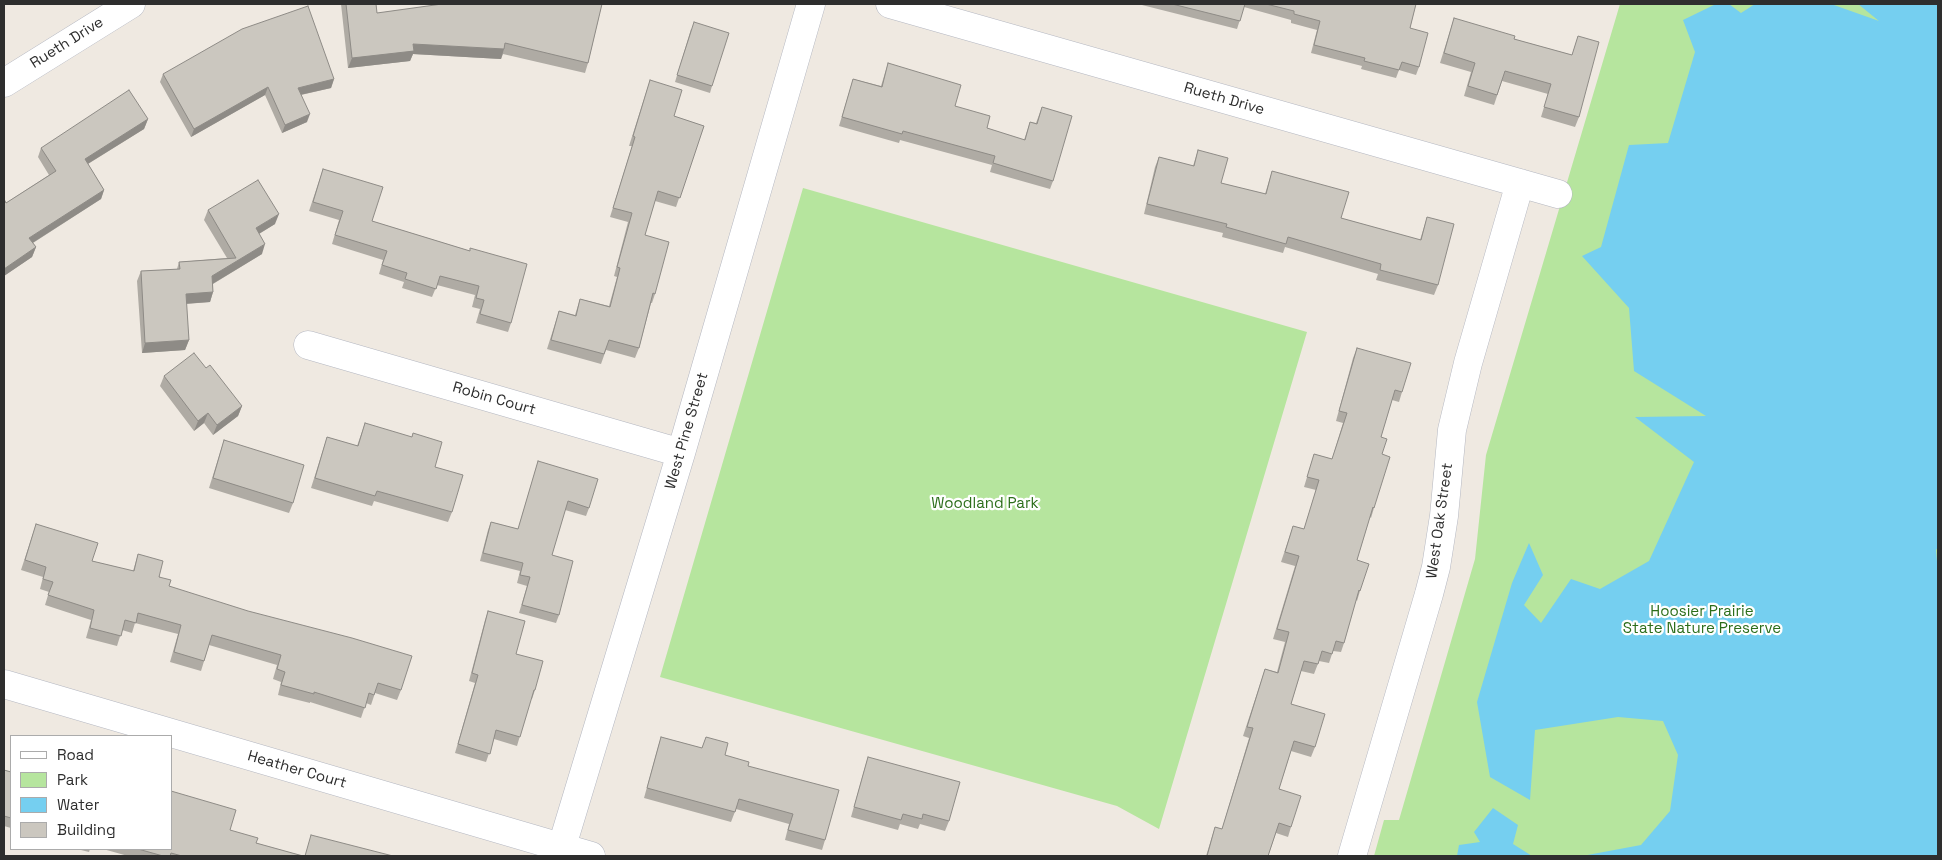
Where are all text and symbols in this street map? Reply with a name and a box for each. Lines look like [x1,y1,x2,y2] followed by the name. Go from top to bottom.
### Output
[27,13,107,73] street label: Rueth Drive
[1182,79,1266,119] street label: Rueth Drive
[662,370,712,492] street label: West Pine Street
[450,379,538,419] street label: Robin Court
[1423,462,1457,580] street label: West Oak Street
[931,495,1039,513] park label: Woodland Park
[1623,603,1781,638] park label: Hoosier Prairie State Nature Preserve
[10,735,172,850] legend
[57,745,94,764] text: Road
[246,747,348,793] street label: Heather Court
[57,770,88,789] text: Park
[57,795,99,814] text: Water
[57,820,116,839] text: Building

